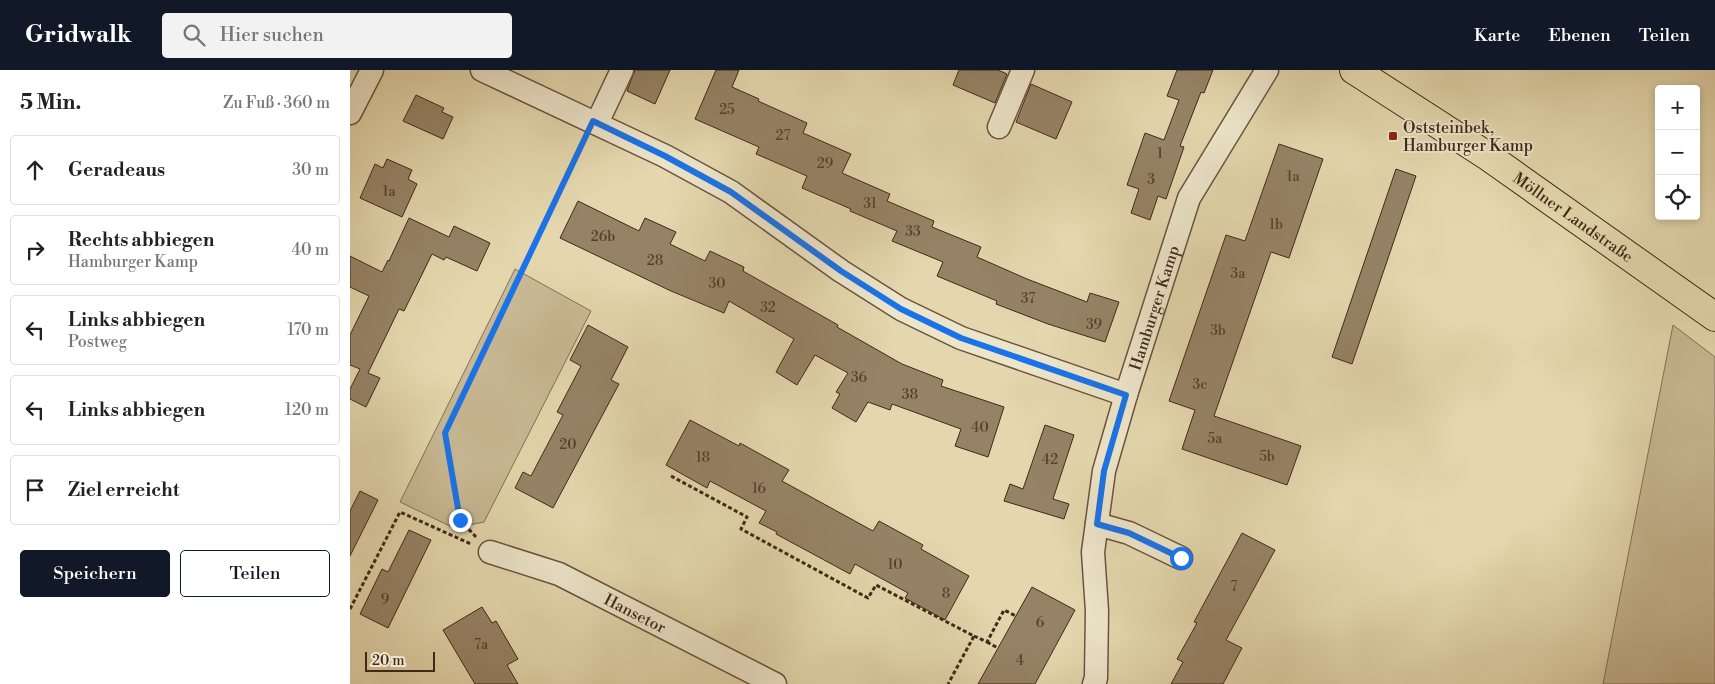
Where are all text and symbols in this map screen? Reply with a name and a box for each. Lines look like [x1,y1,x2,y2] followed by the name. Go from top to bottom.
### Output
[162,13,512,58] search box
[25,20,132,50] text: Gridwalk
[180,21,208,49] icon: search
[220,23,324,47] text: Hier suchen
[1474,24,1520,47] text: Karte
[1548,24,1611,47] text: Ebenen
[1639,24,1690,47] text: Teilen
[1655,85,1700,220] map controls
[1655,85,1700,130] button: +
[20,90,81,116] text: 5 Min.
[223,93,330,113] text: Zu Fuß · 360 m
[719,101,735,119] house number: 25
[1403,118,1533,156] place label: Oststeinbek, Hamburger Kamp
[776,127,790,145] house number: 27
[1387,130,1399,142] marker: Oststeinbek, Hamburger Kamp
[1655,130,1700,175] button: −
[1157,145,1163,163] house number: 1
[817,155,833,173] house number: 29
[21,156,49,184] icon: ahead
[68,158,165,182] text: Geradeaus
[292,160,329,180] text: 30 m
[1286,168,1300,186] house number: 1a
[1509,168,1637,267] street label: Möllner Landstraße
[1147,171,1155,189] house number: 3
[1655,175,1700,220] button: locate
[382,183,396,201] house number: 1a
[863,195,877,213] house number: 31
[1269,216,1283,234] house number: 1b
[905,223,921,241] house number: 33
[68,228,214,252] text: Rechts abbiegen
[591,228,615,246] house number: 26b
[21,236,49,264] icon: right
[292,240,329,260] text: 40 m
[1126,243,1184,373] street label: Hamburger Kamp
[68,252,198,272] text: Hamburger Kamp
[647,252,663,270] house number: 28
[1231,265,1246,283] house number: 3a
[708,275,726,293] house number: 30
[1021,290,1035,308] house number: 37
[760,299,776,317] house number: 32
[68,308,205,332] text: Links abbiegen
[21,316,49,344] icon: left
[1086,316,1102,334] house number: 39
[287,320,329,340] text: 170 m
[1210,322,1226,340] house number: 3b
[68,332,127,352] text: Postweg
[851,369,868,387] house number: 36
[1193,376,1207,394] house number: 3c
[902,386,918,404] house number: 38
[21,396,49,424] icon: left
[68,398,205,422] text: Links abbiegen
[285,400,329,420] text: 120 m
[971,419,989,437] house number: 40
[1208,430,1223,448] house number: 5a
[559,436,577,454] house number: 20
[1259,448,1275,466] house number: 5b
[696,449,710,467] house number: 18
[1042,451,1058,469] house number: 42
[21,476,49,504] icon: arrive
[68,478,179,502] text: Ziel erreicht
[752,480,767,498] house number: 16
[449,509,472,532] route end
[1170,547,1193,570] route start
[20,550,170,597] button: Speichern
[180,550,330,597] button: Teilen
[888,556,902,574] house number: 10
[1230,578,1238,596] house number: 7
[942,585,950,603] house number: 8
[600,590,669,638] street label: Hansetor
[381,591,389,609] house number: 9
[1036,614,1045,632] house number: 6
[474,636,489,654] house number: 7a
[365,649,435,672] scale bar
[372,652,404,670] text: 20 m
[1016,652,1024,670] house number: 4

